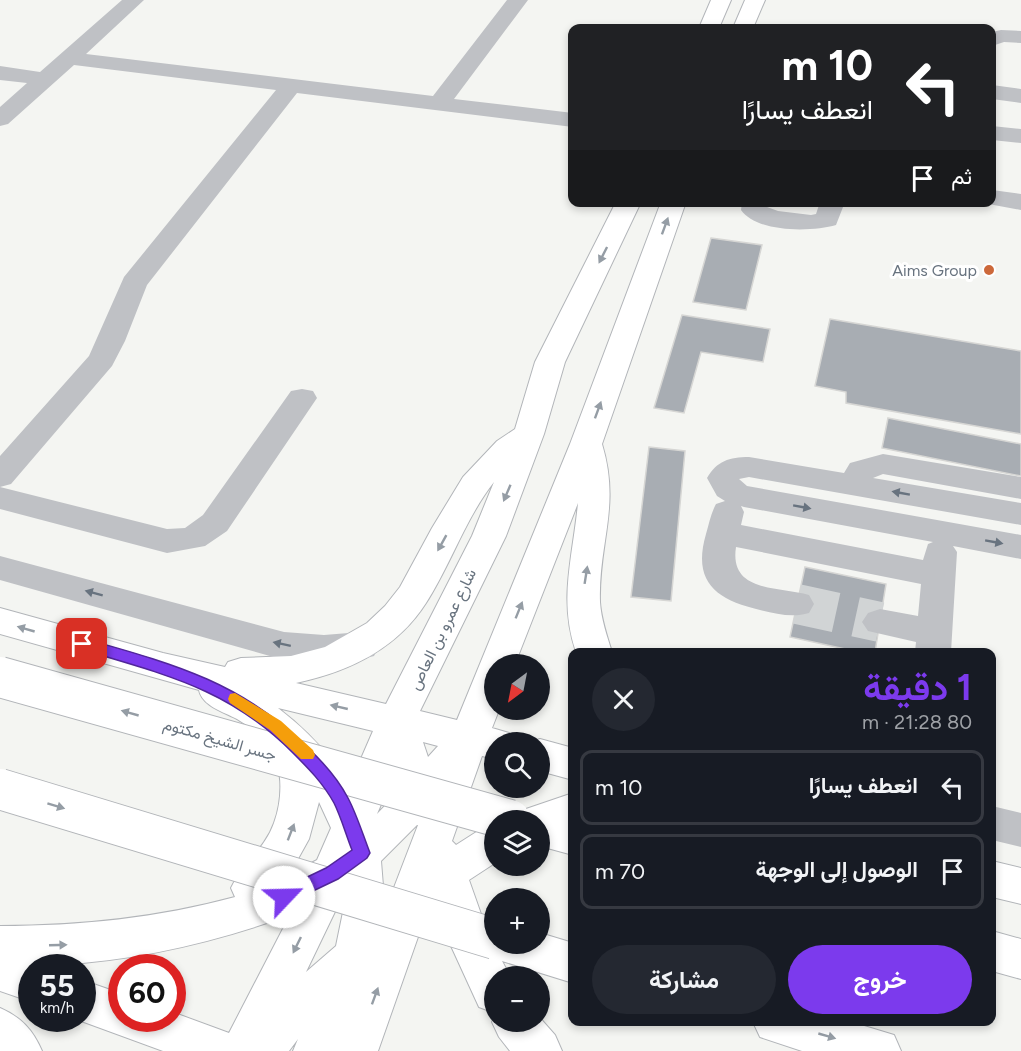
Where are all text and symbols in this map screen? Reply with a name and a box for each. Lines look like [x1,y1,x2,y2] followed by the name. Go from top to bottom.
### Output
[781,40,873,91] text: 10 m
[894,48,972,126] icon: left
[742,93,873,126] text: انعطف يسارًا
[906,162,939,195] icon: arrive
[951,163,972,190] text: ثم
[661,217,670,235] one-way arrow
[598,246,608,263] one-way arrow
[892,261,977,280] place label: Aims Group
[982,263,996,277] marker: Aims Group
[594,400,604,418] one-way arrow
[502,485,512,503] one-way arrow
[892,488,911,497] one-way arrow
[792,503,811,512] one-way arrow
[437,535,447,552] one-way arrow
[984,538,1003,547] one-way arrow
[581,565,590,584] one-way arrow
[405,566,482,694] street label: شارع عمرو بن العاص
[85,588,103,598] one-way arrow
[514,601,524,619] one-way arrow
[56,618,107,669] pin
[17,623,35,633] one-way arrow
[65,627,98,660] icon: arrive
[273,639,291,649] one-way arrow
[484,654,550,720] north arrow
[484,654,550,1032] map controls
[863,666,972,709] text: 1 دقيقة
[592,668,655,731] button: close
[330,702,349,712] one-way arrow
[121,708,139,718] one-way arrow
[862,710,972,734] text: 80 m · 21:28
[161,714,279,767] street label: جسر الشيخ مكتوم
[484,732,550,798] button: search
[936,771,969,804] icon: left
[809,772,918,799] text: انعطف يسارًا
[595,774,642,801] text: 10 m
[47,802,65,811] one-way arrow
[484,810,550,876] button: layers
[286,823,296,841] one-way arrow
[936,855,969,888] icon: arrive
[755,856,918,883] text: الوصول إلى الوجهة
[595,858,645,885] text: 70 m
[252,865,316,929] position arrow
[484,888,550,954] button: +
[292,936,301,953] one-way arrow
[49,941,68,950] one-way arrow
[592,945,776,1014] button: مشاركة
[788,945,972,1014] button: خروج
[108,954,186,1032] speed limit sign: 60
[484,966,550,1032] button: −
[40,967,74,1004] text: 55
[371,987,381,1005] one-way arrow
[40,999,74,1017] text: km/h
[818,1032,836,1041] one-way arrow

